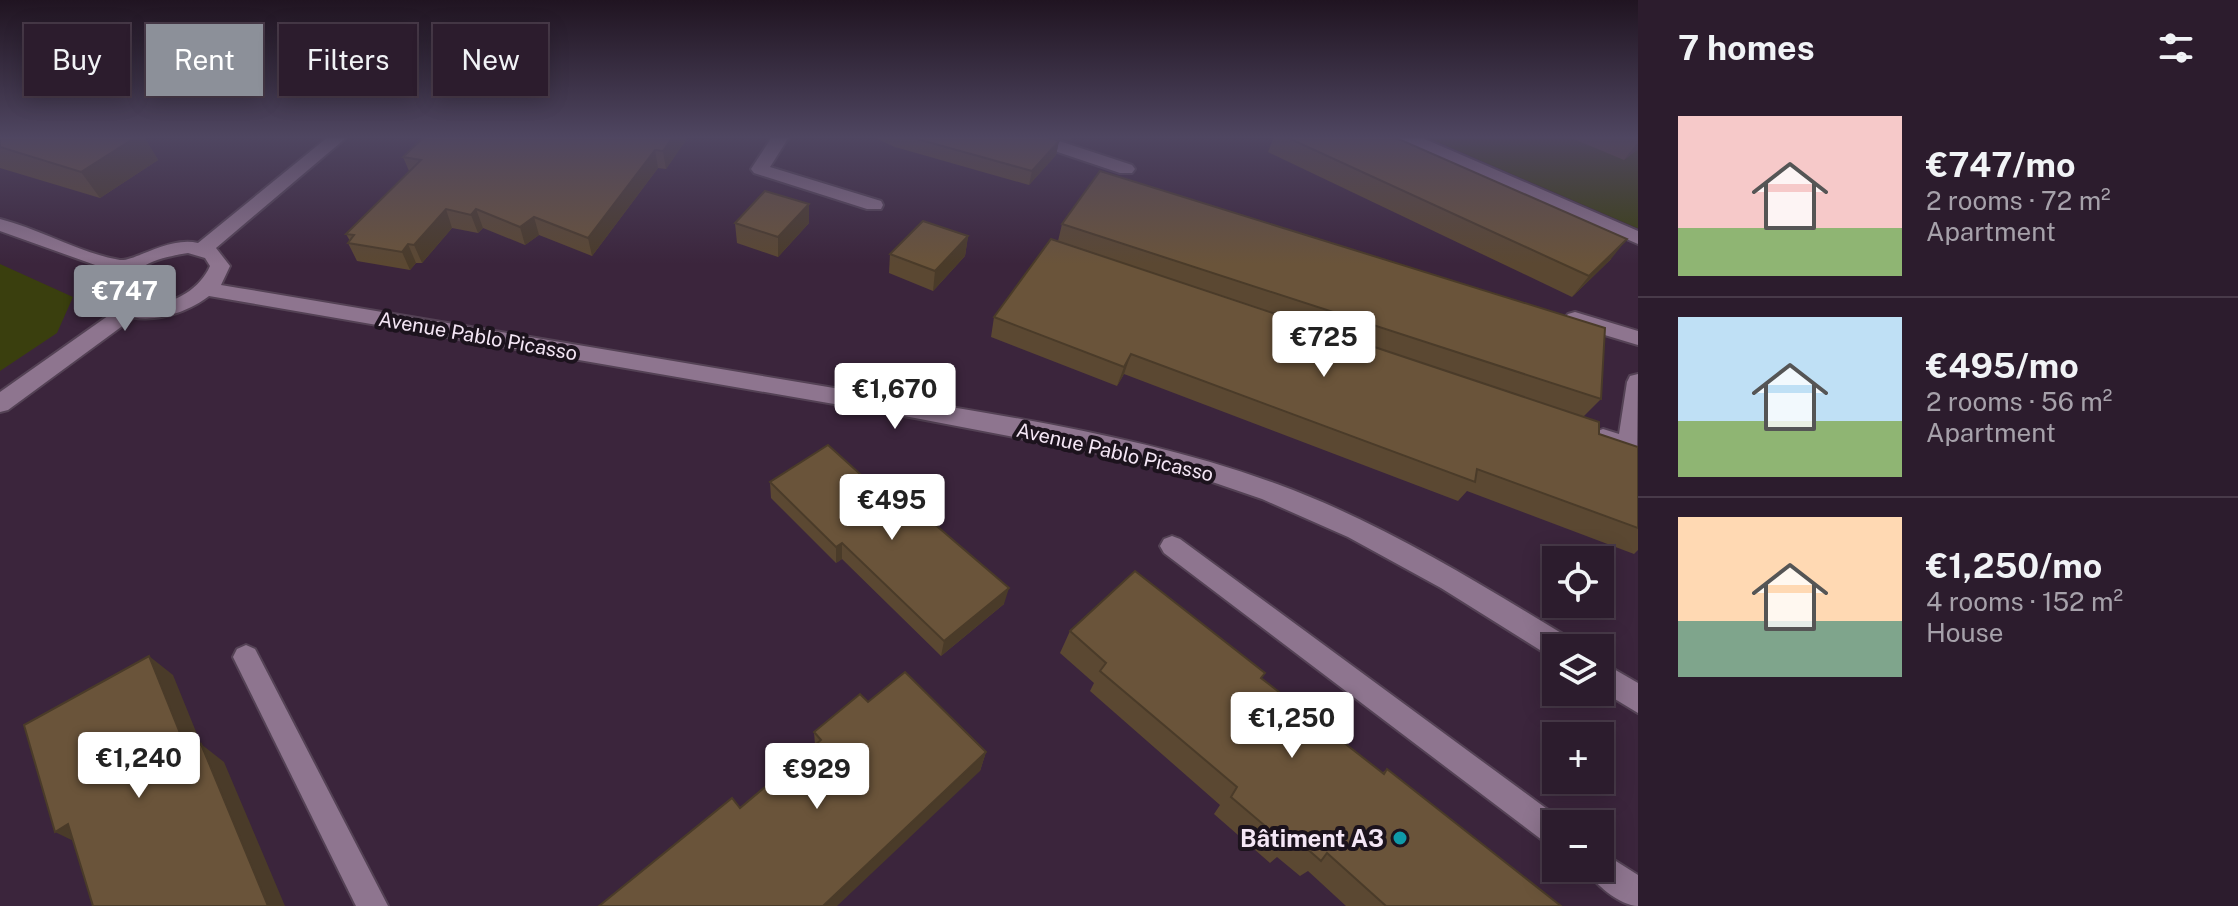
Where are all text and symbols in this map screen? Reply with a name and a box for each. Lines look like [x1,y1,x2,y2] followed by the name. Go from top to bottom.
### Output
[24,24,130,96] chip: Buy
[146,24,263,96] chip: Rent
[279,24,417,96] chip: Filters
[433,24,548,96] chip: New
[2154,26,2198,70] icon: filters
[1678,28,1815,68] text: 7 homes
[1926,145,2076,185] text: €747/mo
[1742,148,1838,244] icon: home
[1926,185,2111,216] text: 2 rooms · 72 m²
[1926,216,2056,247] text: Apartment
[78,265,172,333] pin: €747
[92,275,158,306] text: €747
[377,307,579,365] street label: Avenue Pablo Picasso
[1277,311,1371,379] pin: €725
[1290,321,1358,352] text: €725
[1926,346,2079,386] text: €495/mo
[1742,349,1838,445] icon: home
[830,363,960,431] pin: €1,670
[853,373,937,404] text: €1,670
[1926,386,2112,417] text: 2 rooms · 56 m²
[1926,417,2056,448] text: Apartment
[1014,418,1216,486] street label: Avenue Pablo Picasso
[845,474,939,542] pin: €495
[858,484,926,515] text: €495
[1542,546,1614,882] map controls
[1542,546,1614,618] button: locate
[1926,546,2102,586] text: €1,250/mo
[1742,549,1838,645] icon: home
[1926,586,2123,617] text: 4 rooms · 152 m²
[1926,617,2003,648] text: House
[1542,634,1614,706] button: layers
[1227,692,1357,760] pin: €1,250
[1249,702,1335,733] text: €1,250
[1542,722,1614,794] button: +
[74,732,204,800] pin: €1,240
[96,742,182,773] text: €1,240
[770,743,864,811] pin: €929
[783,753,851,784] text: €929
[1542,810,1614,882] button: −
[1240,824,1384,852] place label: Bâtiment A3
[1391,829,1409,847] marker: Bâtiment A3

